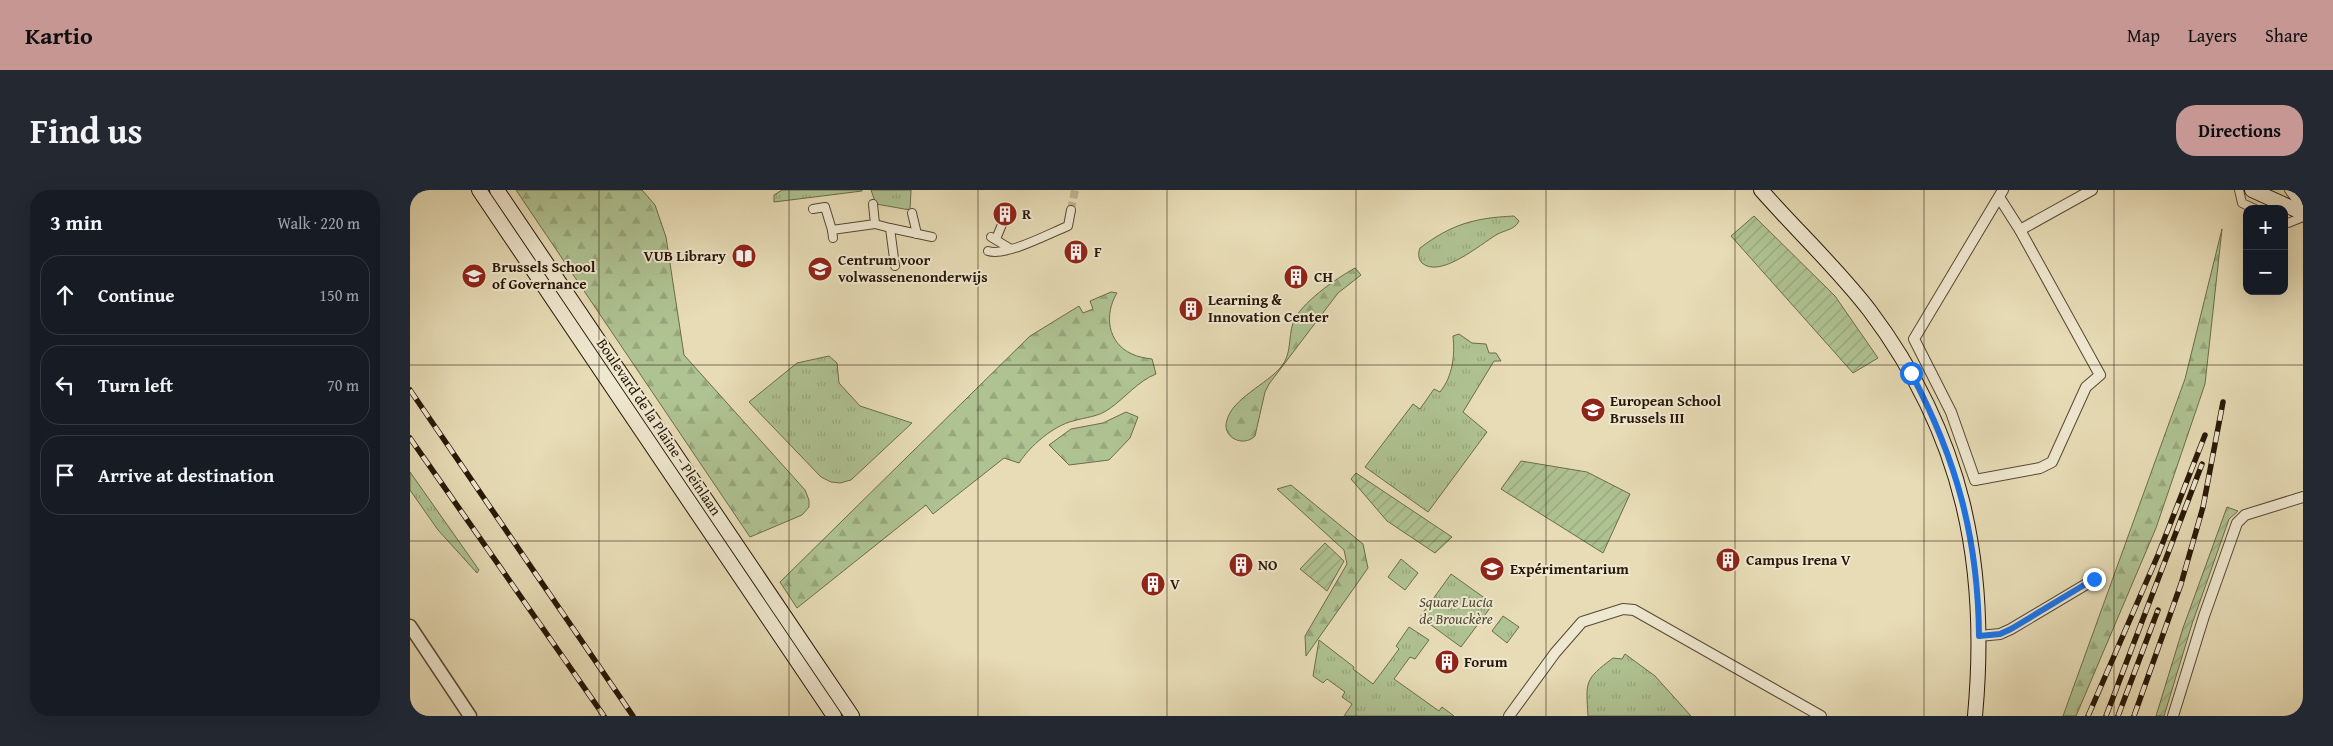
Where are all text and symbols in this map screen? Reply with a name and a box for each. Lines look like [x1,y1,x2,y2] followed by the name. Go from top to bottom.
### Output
[25,18,93,53] text: Kartio
[2127,22,2160,49] text: Map
[2188,22,2237,49] text: Layers
[2265,22,2308,49] text: Share
[30,105,143,156] text: Find us
[2176,105,2303,156] button: Directions
[992,201,1018,227] building icon: R
[1022,203,1032,224] place label: R
[2243,205,2288,295] map controls
[2243,205,2288,250] button: +
[50,207,102,238] text: 3 min
[277,211,360,235] text: Walk · 220 m
[1063,239,1089,265] building icon: F
[1094,241,1102,262] place label: F
[731,243,757,269] library icon: VUB Library
[644,245,726,266] place label: VUB Library
[838,249,988,287] place label: Centrum voor volwassenenonderwijs
[2243,250,2288,295] button: −
[492,256,596,294] place label: Brussels School of Governance
[807,256,833,282] school or university icon: Centrum voor volwassenenonderwijs
[461,263,487,289] school or university icon: Brussels School of Governance
[1283,264,1309,290] building icon: CH
[1314,266,1333,287] place label: CH
[51,281,79,309] icon: ahead
[98,281,175,309] text: Continue
[319,283,359,307] text: 150 m
[1208,289,1329,327] place label: Learning & Innovation Center
[1178,296,1204,322] building icon: Learning & Innovation Center
[592,334,727,520] street label: Boulevard de la Plaine - Pleinlaan
[1900,362,1923,385] route start
[51,371,79,399] icon: left
[98,371,173,399] text: Turn left
[327,373,359,397] text: 70 m
[1610,390,1721,428] place label: European School Brussels III
[1580,397,1606,423] school or university icon: European School Brussels III
[51,461,79,489] icon: arrive
[98,461,274,489] text: Arrive at destination
[1715,547,1741,573] building icon: Campus Irena V
[1746,549,1851,570] place label: Campus Irena V
[1228,552,1254,578] building icon: NO
[1258,554,1277,575] place label: NO
[1479,556,1505,582] school or university icon: Expérimentarium
[1510,558,1629,579] place label: Expérimentarium
[2083,568,2106,591] route end
[1140,571,1166,597] building icon: V
[1170,573,1180,594] place label: V
[1419,591,1493,629] park label: Square Lucia de Brouckère
[1434,649,1460,675] building icon: Forum
[1464,651,1508,672] place label: Forum

